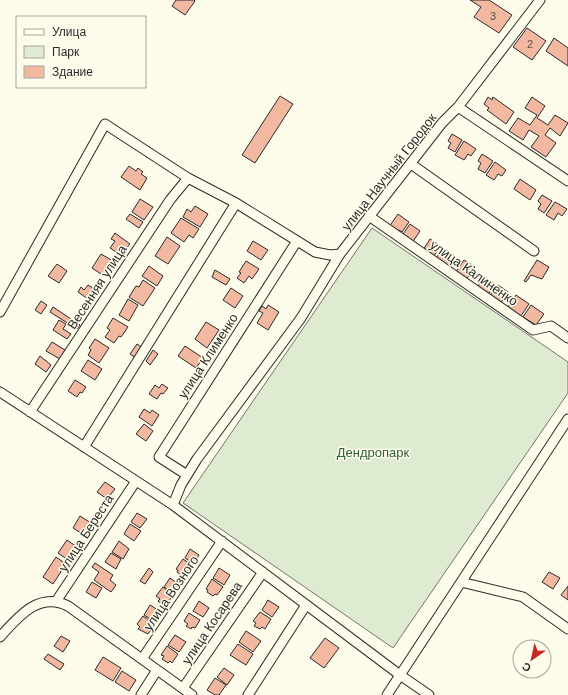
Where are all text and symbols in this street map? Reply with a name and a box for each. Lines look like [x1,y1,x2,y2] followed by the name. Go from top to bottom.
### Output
[490,10,496,22] house number: 3
[16,16,146,88] legend
[52,25,86,39] text: Улица
[527,38,533,50] house number: 2
[52,45,80,59] text: Парк
[52,65,93,79] text: Здание
[339,110,440,234] street label: улица Научный Городок
[427,237,521,309] street label: улица Калиненко
[64,241,130,332] street label: Весенняя улица
[175,311,241,401] street label: улица Клименко
[337,445,410,460] park label: Дендропарк
[55,491,117,574] street label: улица Береста
[140,553,202,633] street label: улица Возного
[179,578,246,667] street label: улица Косарева
[512,639,552,679] north arrow
[520,660,533,674] text: С

